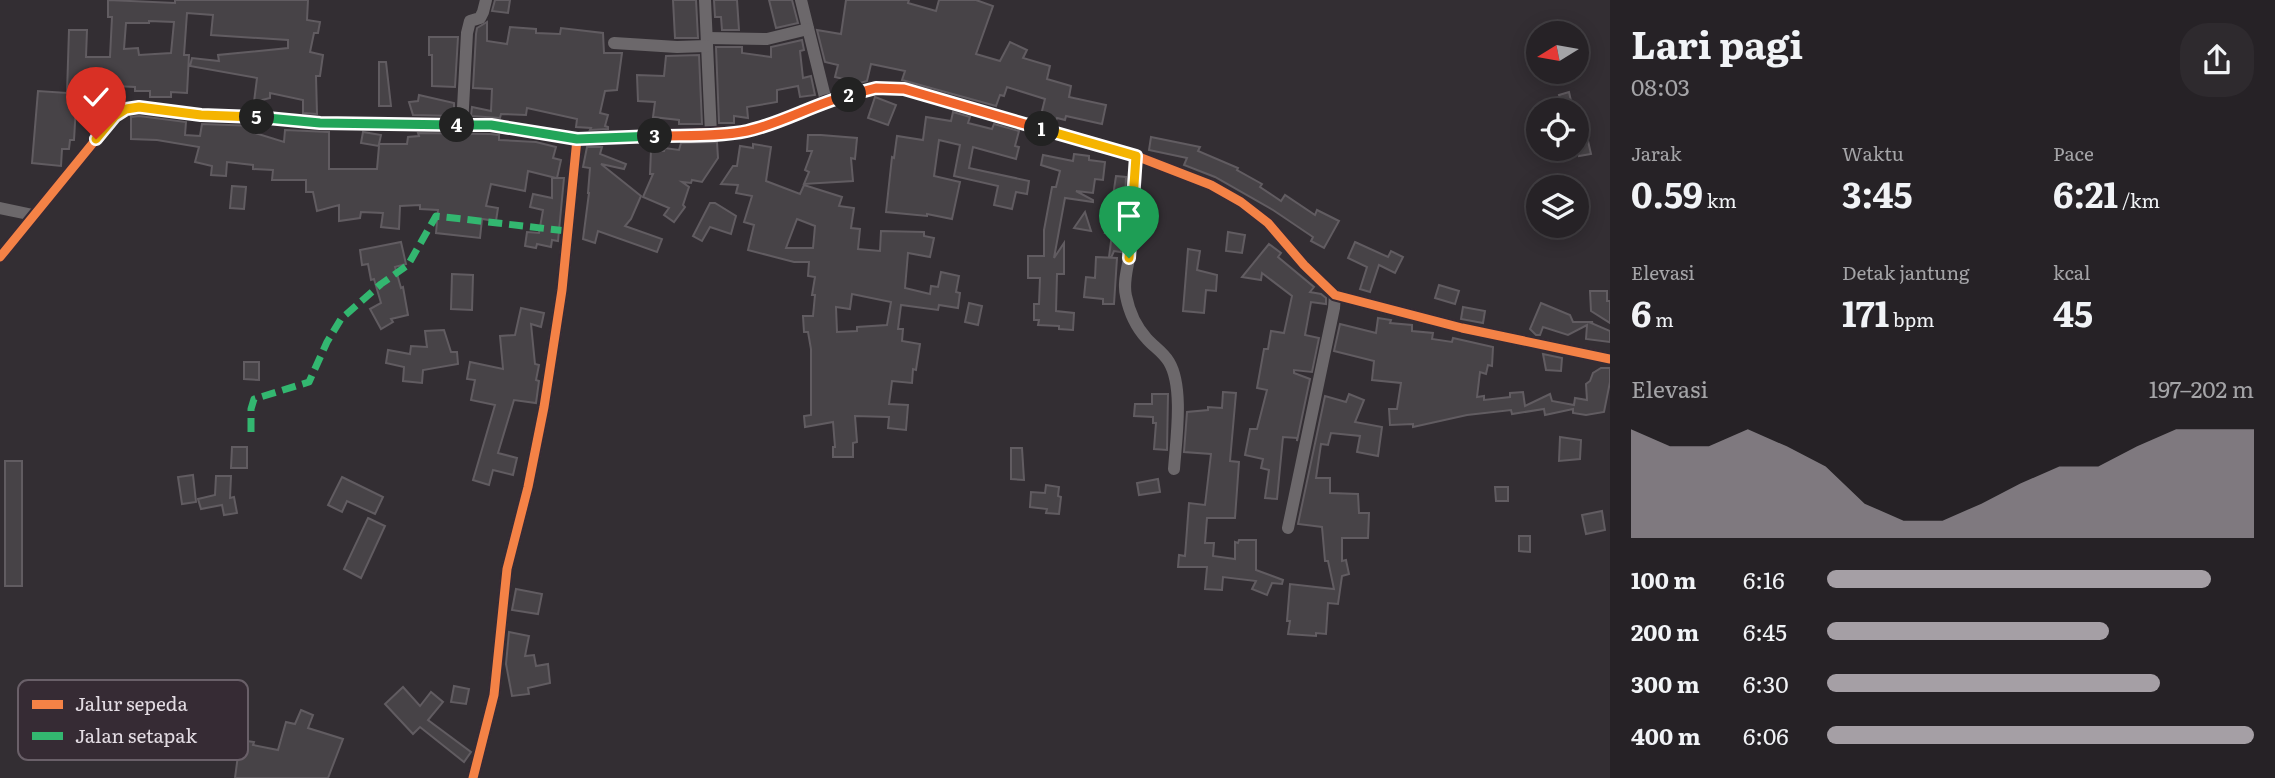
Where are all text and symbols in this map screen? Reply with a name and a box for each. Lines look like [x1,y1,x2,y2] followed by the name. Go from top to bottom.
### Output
[1631,14,1803,71] text: Lari pagi
[1526,21,1589,84] north arrow
[1526,21,1589,238] map controls
[2180,23,2254,97] button: share
[66,67,126,139] pin
[1631,69,1690,103] text: 08:03
[77,78,115,116] icon: check
[832,78,866,112] pin: 2
[843,80,854,108] text: 2
[1526,98,1589,161] button: locate
[240,100,274,134] pin: 5
[251,102,262,130] text: 5
[440,108,475,142] pin: 4
[451,110,462,138] text: 4
[1024,111,1060,146] pin: 1
[1038,114,1045,142] text: 1
[638,118,672,154] pin: 3
[649,121,660,149] text: 3
[1631,139,1682,167] text: Jarak
[1842,139,1904,167] text: Waktu
[2053,139,2094,167] text: Pace
[1631,167,1703,219] text: 0.59
[1842,167,1913,219] text: 3:45
[2053,167,2118,219] text: 6:21
[1526,175,1589,238] button: layers
[1099,186,1159,258] pin
[1703,186,1737,214] text: km
[2118,186,2160,214] text: /km
[1110,197,1148,235] icon: arrive
[1631,258,1695,286] text: Elevasi
[1842,258,1970,286] text: Detak jantung
[2053,258,2090,286] text: kcal
[1631,286,1651,338] text: 6
[1842,286,1889,338] text: 171
[2053,286,2093,338] text: 45
[1651,305,1674,333] text: m
[1889,305,1934,333] text: bpm
[1631,371,1708,405] text: Elevasi
[2149,371,2254,405] text: 197–202 m
[1631,562,1696,596] text: 100 m
[1743,562,1785,596] text: 6:16
[1631,614,1699,648] text: 200 m
[1743,614,1787,648] text: 6:45
[1631,666,1700,700] text: 300 m
[1743,666,1789,700] text: 6:30
[18,680,248,760] legend
[75,689,188,717] text: Jalur sepeda
[1631,718,1701,752] text: 400 m
[1743,718,1789,752] text: 6:06
[75,721,198,749] text: Jalan setapak

